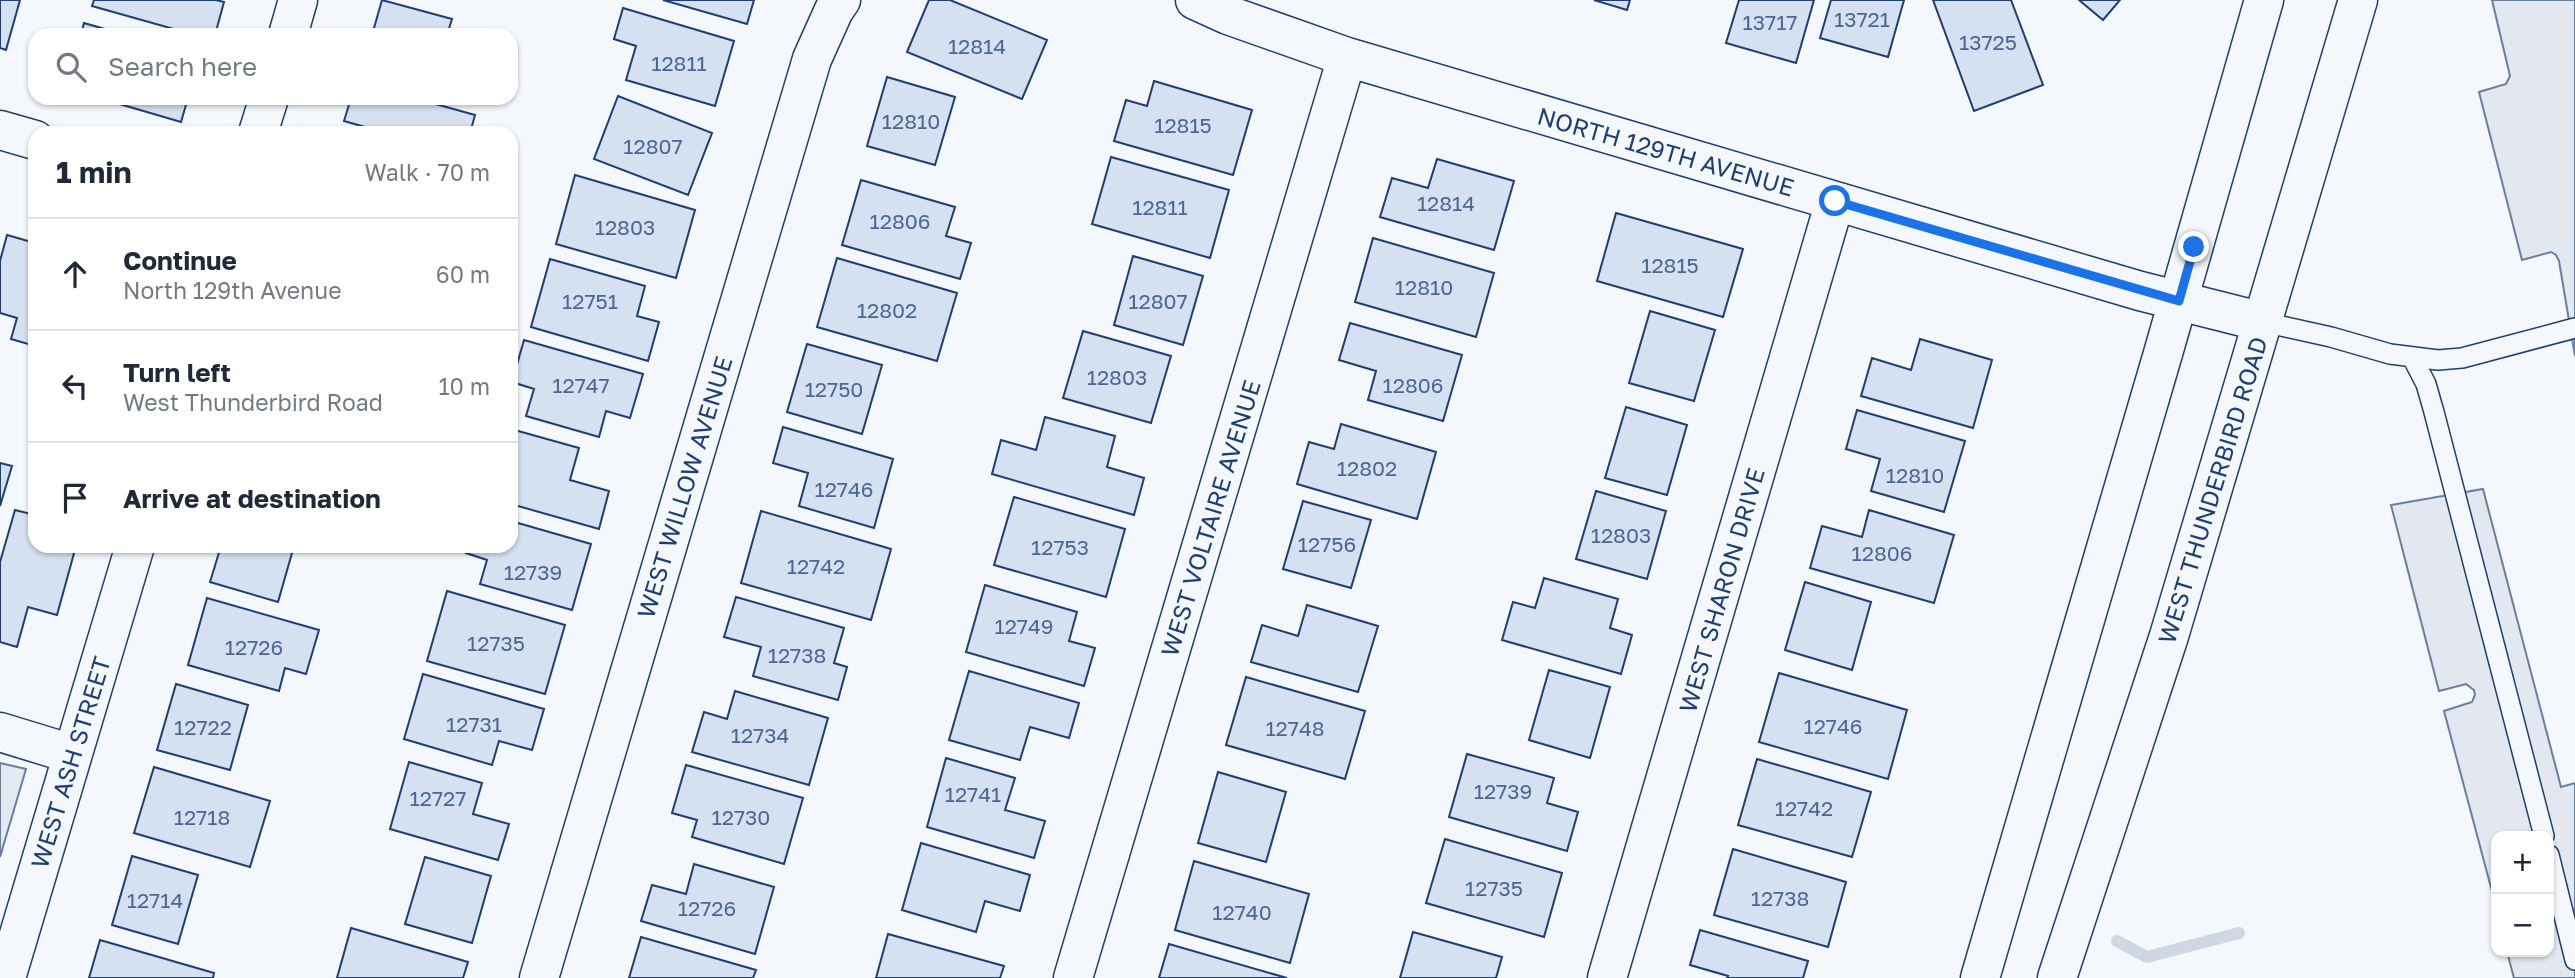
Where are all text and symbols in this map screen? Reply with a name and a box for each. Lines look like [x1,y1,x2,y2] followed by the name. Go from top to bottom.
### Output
[1834,6,1890,32] house number: 13721
[1743,9,1797,35] house number: 13717
[28,28,518,105] search box
[1959,29,2017,55] house number: 13725
[948,33,1006,59] house number: 12814
[52,48,90,86] icon: search
[651,50,707,76] house number: 12811
[108,51,257,82] text: Search here
[1534,100,1798,202] street label: NORTH 129TH AVENUE
[882,108,940,134] house number: 12810
[1154,112,1212,138] house number: 12815
[623,133,683,159] house number: 12807
[56,154,132,190] text: 1 min
[365,158,490,186] text: Walk · 70 m
[1819,185,1850,216] route start
[1417,190,1475,216] house number: 12814
[1132,194,1188,220] house number: 12811
[870,208,930,234] house number: 12806
[595,214,655,240] house number: 12803
[2178,231,2209,262] route end
[123,245,237,276] text: Continue
[1641,252,1699,278] house number: 12815
[56,255,94,293] icon: ahead
[436,260,490,288] text: 60 m
[1395,274,1453,300] house number: 12810
[123,276,342,304] text: North 129th Avenue
[562,288,618,314] house number: 12751
[1128,288,1188,314] house number: 12807
[857,297,917,323] house number: 12802
[2151,333,2273,647] street label: WEST THUNDERBIRD ROAD
[630,353,738,621] street label: WEST WILLOW AVENUE
[123,357,231,388] text: Turn left
[1087,364,1147,390] house number: 12803
[56,367,94,405] icon: left
[438,372,490,400] text: 10 m
[552,372,610,398] house number: 12747
[1383,372,1443,398] house number: 12806
[805,376,863,402] house number: 12750
[1154,376,1266,660] street label: WEST VOLTAIRE AVENUE
[123,388,383,416] text: West Thunderbird Road
[1337,455,1397,481] house number: 12802
[1886,462,1944,488] house number: 12810
[1672,464,1770,716] street label: WEST SHARON DRIVE
[814,476,874,502] house number: 12746
[56,479,94,517] icon: arrive
[123,483,381,514] text: Arrive at destination
[1591,522,1651,548] house number: 12803
[1298,531,1356,557] house number: 12756
[1031,534,1089,560] house number: 12753
[1852,540,1912,566] house number: 12806
[787,553,845,579] house number: 12742
[504,559,562,585] house number: 12739
[994,613,1054,639] house number: 12749
[467,630,525,656] house number: 12735
[225,634,283,660] house number: 12726
[768,642,826,668] house number: 12738
[24,653,116,871] street label: WEST ASH STREET
[446,711,502,737] house number: 12731
[1803,713,1863,739] house number: 12746
[174,714,232,740] house number: 12722
[1265,715,1325,741] house number: 12748
[731,722,789,748] house number: 12734
[1474,778,1532,804] house number: 12739
[945,781,1001,807] house number: 12741
[410,785,466,811] house number: 12727
[1775,795,1833,821] house number: 12742
[174,804,230,830] house number: 12718
[712,804,770,830] house number: 12730
[2491,831,2554,957] map controls
[2491,831,2554,894] button: +
[1465,875,1523,901] house number: 12735
[1751,885,1809,911] house number: 12738
[127,887,183,913] house number: 12714
[2491,894,2554,957] button: −
[678,895,736,921] house number: 12726
[1212,899,1272,925] house number: 12740

